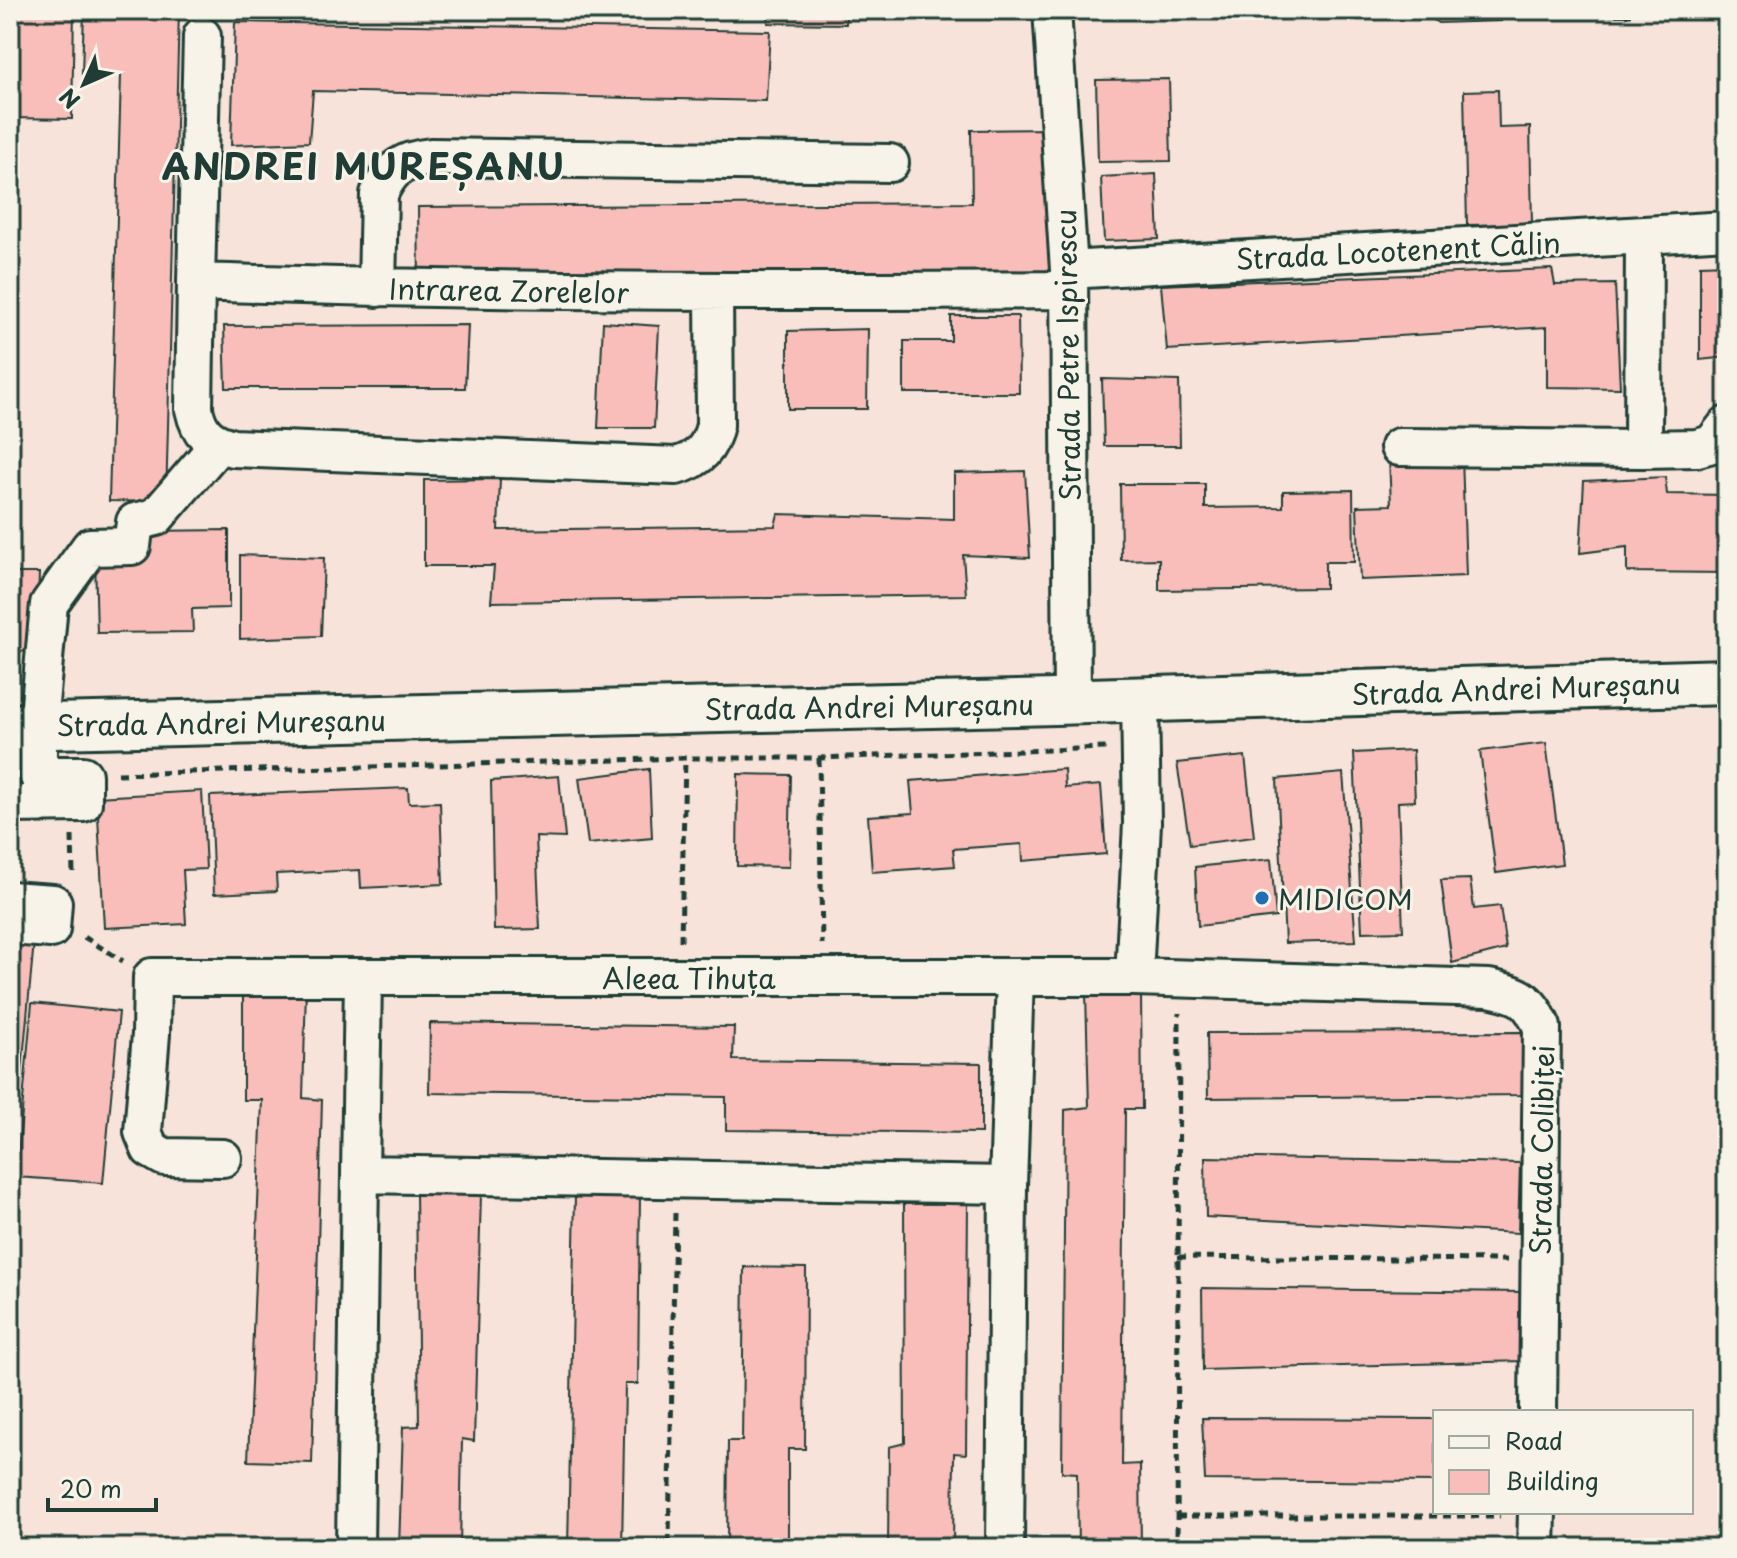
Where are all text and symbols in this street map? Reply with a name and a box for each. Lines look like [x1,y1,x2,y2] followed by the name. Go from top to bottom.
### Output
[44,44,124,124] north arrow
[51,81,87,117] text: N
[162,138,566,192] district label: ANDREI MUREȘANU
[1043,208,1091,502] street label: Strada Petre Ispirescu
[1234,220,1562,280] street label: Strada Locotenent Călin
[388,266,630,314] street label: Intrarea Zorelelor
[1351,661,1681,715] street label: Strada Andrei Mureșanu
[704,682,1034,730] street label: Strada Andrei Mureșanu
[56,698,386,746] street label: Strada Andrei Mureșanu
[1278,877,1413,920] place label: MIDICOM
[1253,889,1271,907] marker: MIDICOM
[602,956,776,999] street label: Aleea Tihuța
[1518,1045,1564,1255] street label: Strada Colibiței
[1433,1410,1693,1514] legend
[1505,1422,1563,1458] text: Road
[48,1462,156,1512] scale bar
[1505,1462,1599,1498] text: Building
[60,1470,122,1506] text: 20 m

